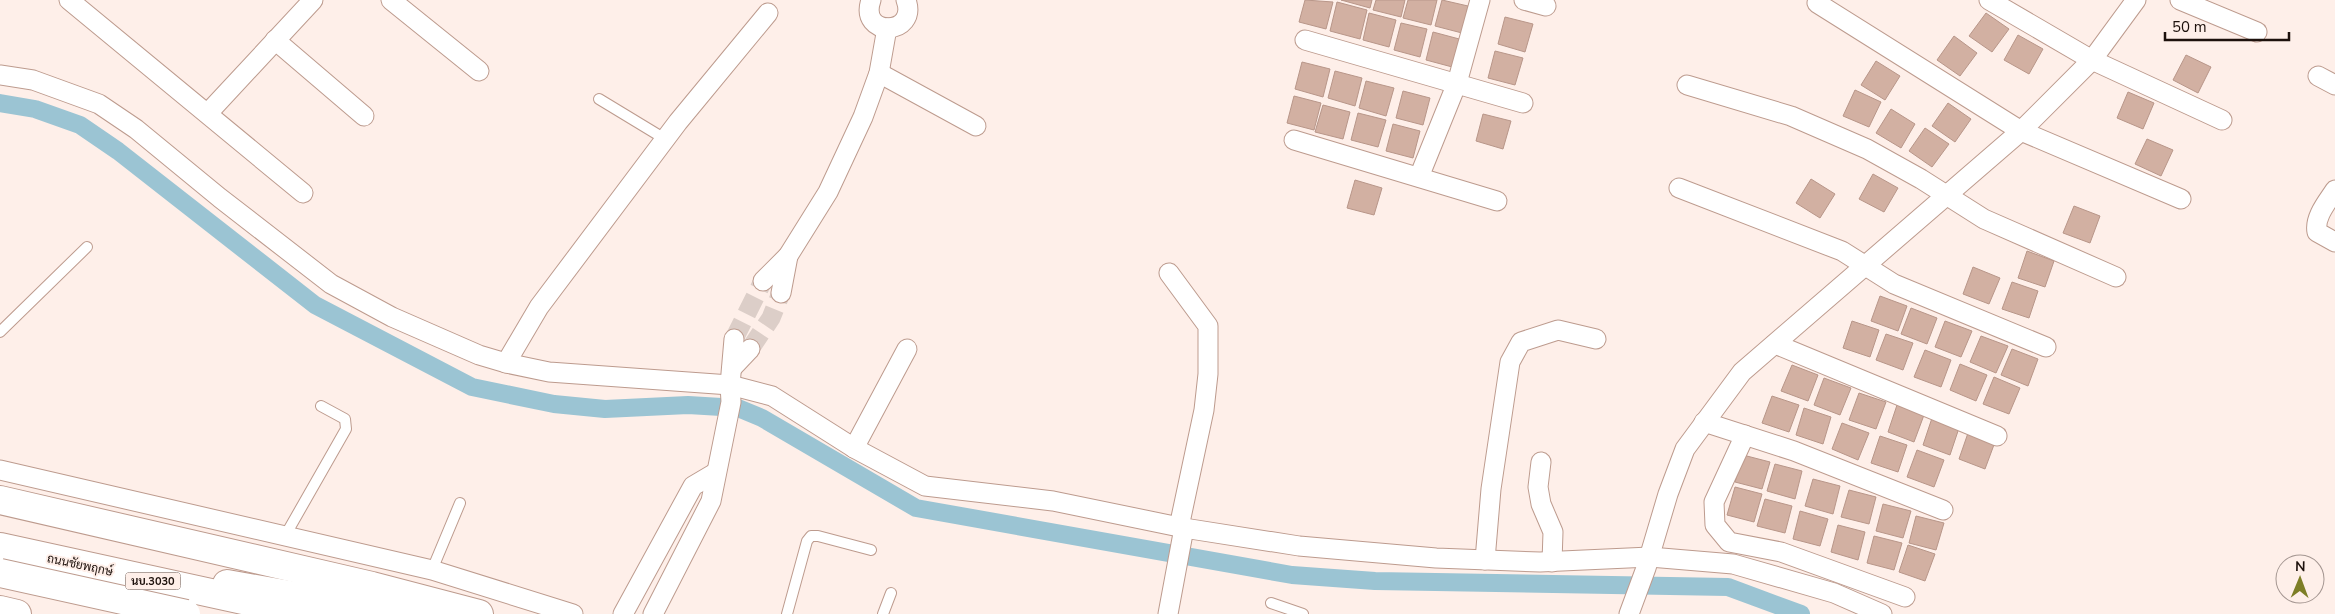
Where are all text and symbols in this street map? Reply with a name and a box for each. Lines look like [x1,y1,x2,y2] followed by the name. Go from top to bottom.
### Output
[2165,10,2289,42] scale bar
[2172,17,2207,37] text: 50 m
[46,550,115,580] street label: ถนนชัยพฤกษ์
[2275,554,2325,604] north arrow
[2295,557,2306,576] text: N
[126,572,180,590] road number: นบ.3030

